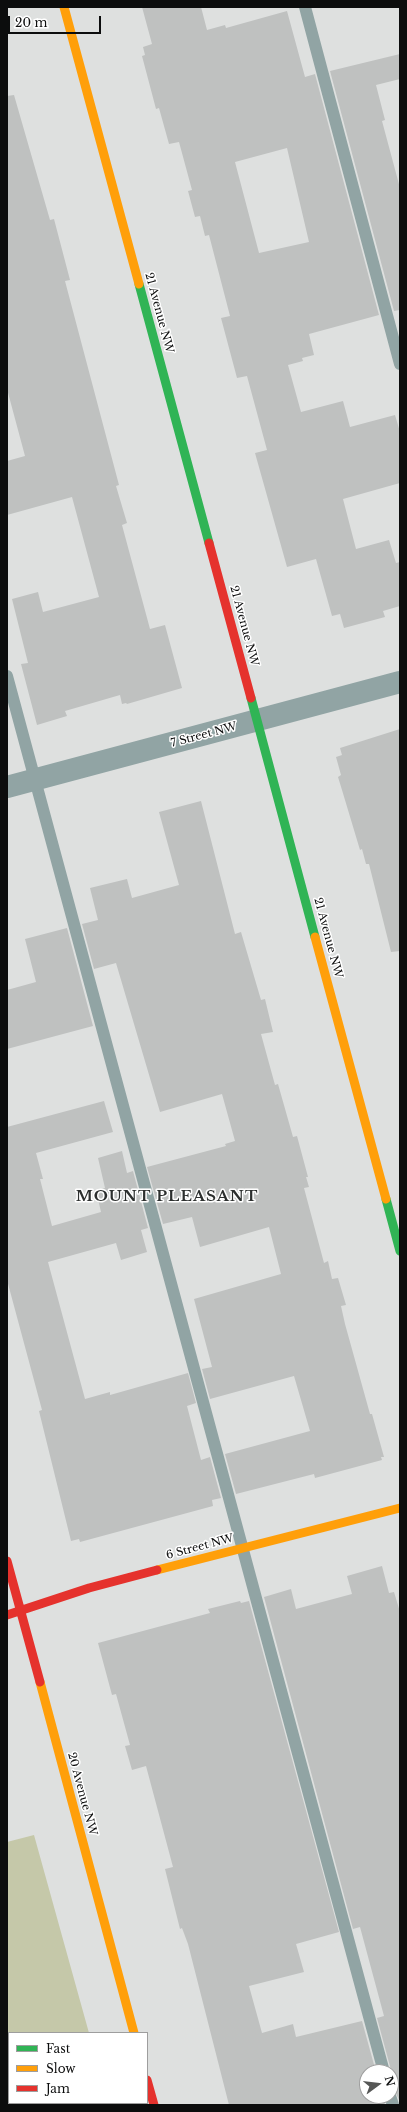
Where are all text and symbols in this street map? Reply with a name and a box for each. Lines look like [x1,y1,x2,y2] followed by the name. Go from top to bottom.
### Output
[10,8,103,34] scale bar
[15,15,47,30] text: 20 m
[142,271,176,355] street label: 21 Avenue NW
[227,584,261,668] street label: 21 Avenue NW
[170,720,238,750] street label: 7 Street NW
[311,896,345,980] street label: 21 Avenue NW
[76,1188,258,1206] district label: MOUNT PLEASANT
[165,1532,235,1562] street label: 6 Street NW
[65,1751,99,1837] street label: 20 Avenue NW
[8,2032,148,2104] legend
[46,2041,70,2056] text: Fast
[46,2061,75,2076] text: Slow
[359,2064,399,2104] north arrow
[382,2074,398,2088] text: N
[46,2081,70,2096] text: Jam

